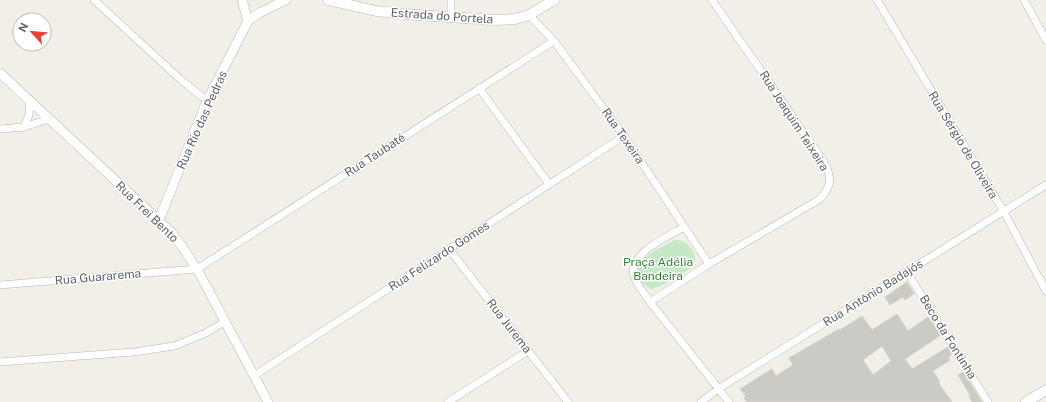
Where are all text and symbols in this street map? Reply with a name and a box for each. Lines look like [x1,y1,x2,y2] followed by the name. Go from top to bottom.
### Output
[390,5,494,27] street label: Estrada do Portela
[12,12,52,52] north arrow
[16,21,30,34] text: N
[756,68,832,174] street label: Rua Joaquim Teixeira
[174,69,230,171] street label: Rua Rio das Pedras
[925,89,1001,201] street label: Rua Sérgio de Oliveira
[599,105,647,167] street label: Rua Texeira
[342,130,408,180] street label: Rua Taubaté
[113,179,181,246] street label: Rua Frei Bento
[386,218,492,294] street label: Rua Felizardo Gomes
[623,255,693,283] park label: Praça Adélia Bandeira
[821,257,925,329] street label: Rua Antônio Badajós
[54,266,142,288] street label: Rua Guararema
[917,293,979,381] street label: Beco da Fontinha
[484,296,534,356] street label: Rua Jurema

